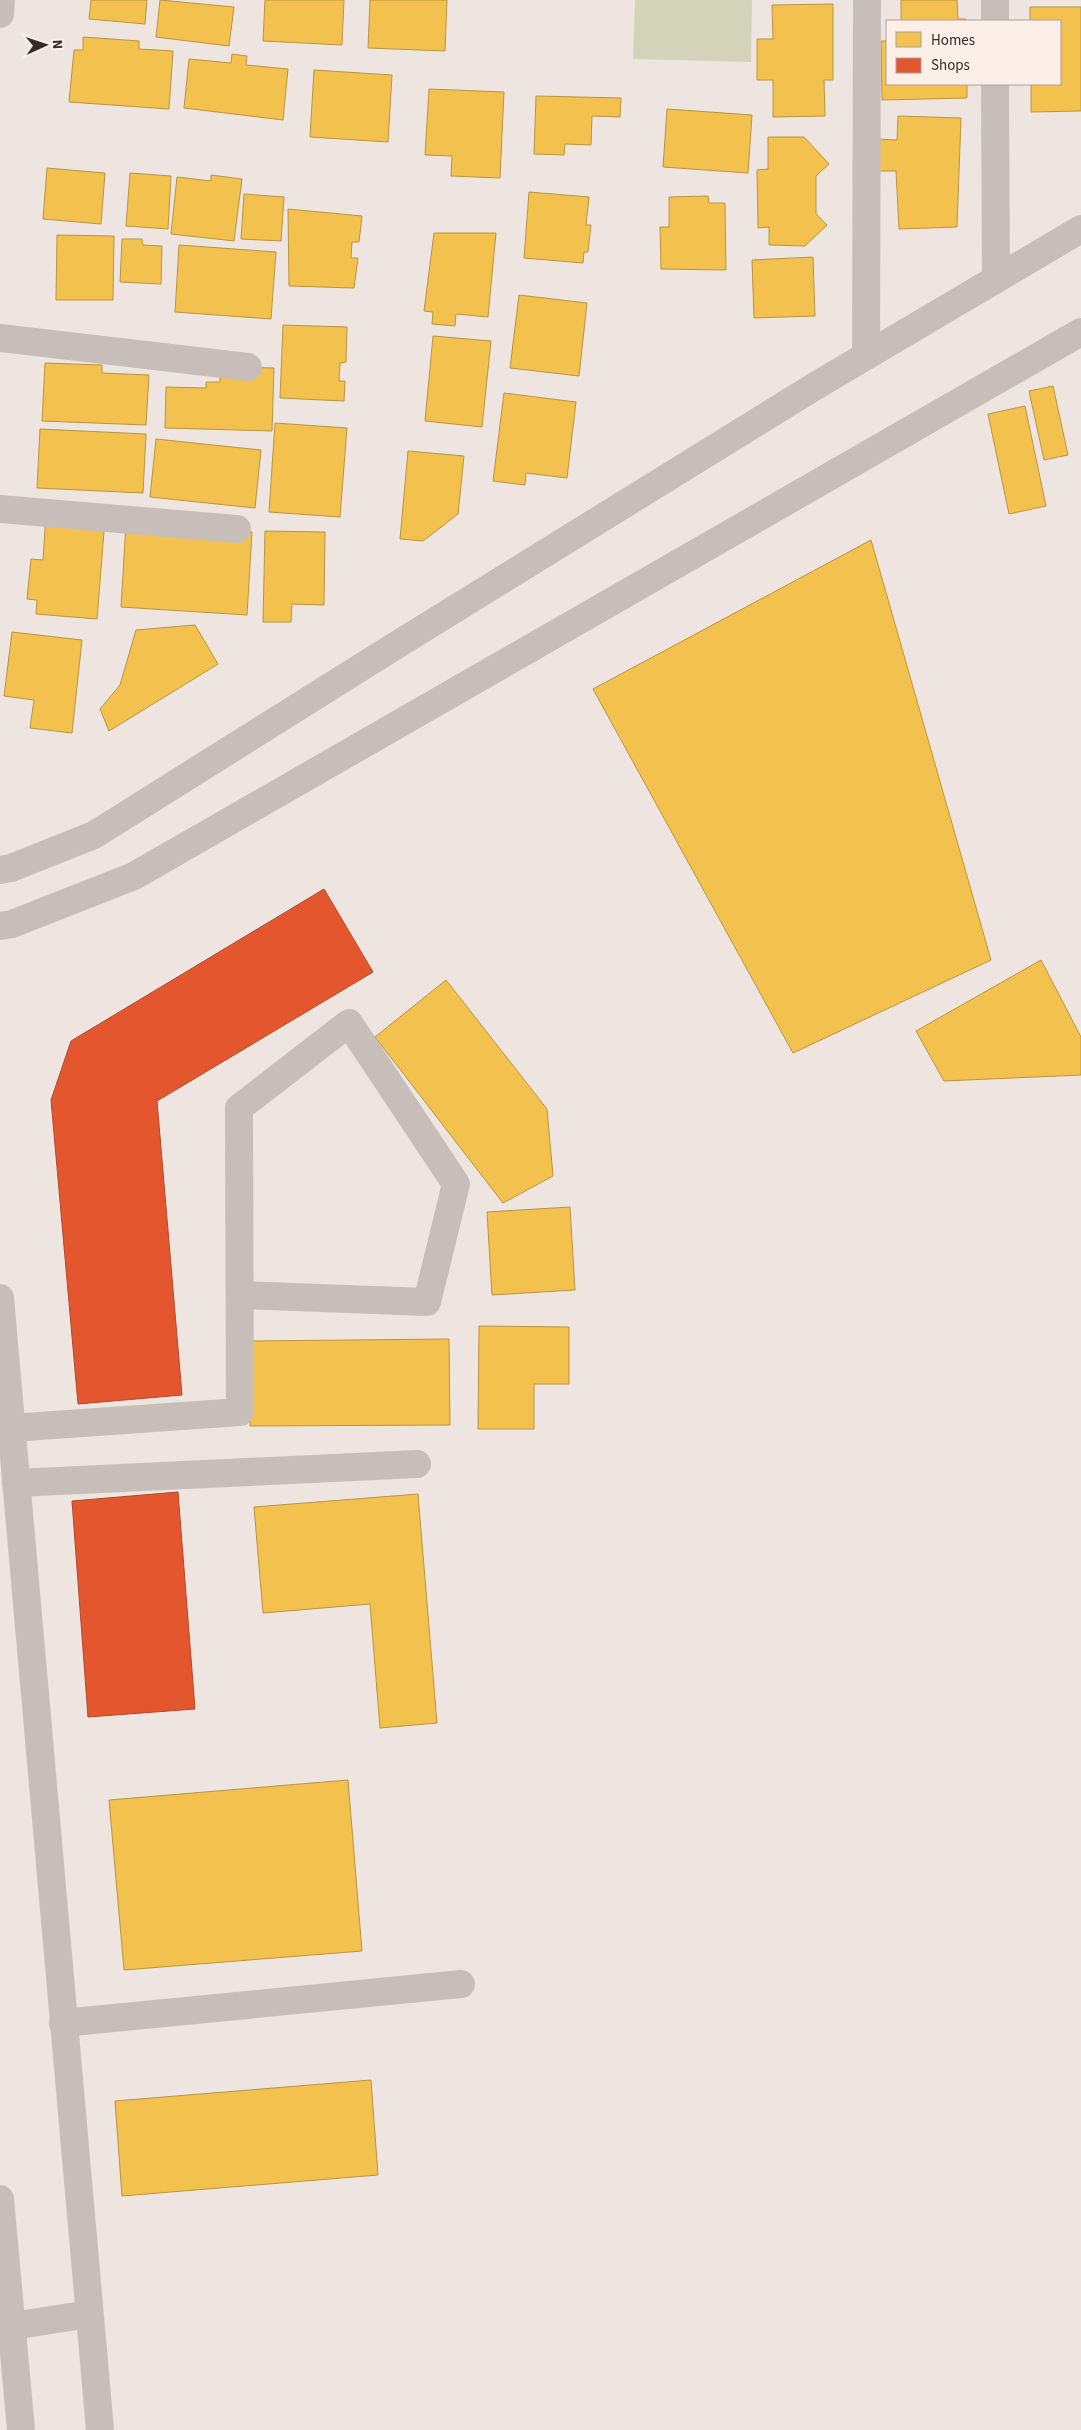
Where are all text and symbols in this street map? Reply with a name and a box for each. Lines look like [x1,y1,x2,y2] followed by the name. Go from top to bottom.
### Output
[20,20,70,70] north arrow
[886,20,1061,85] legend
[931,30,975,51] text: Homes
[47,39,67,50] text: N
[931,55,970,76] text: Shops

